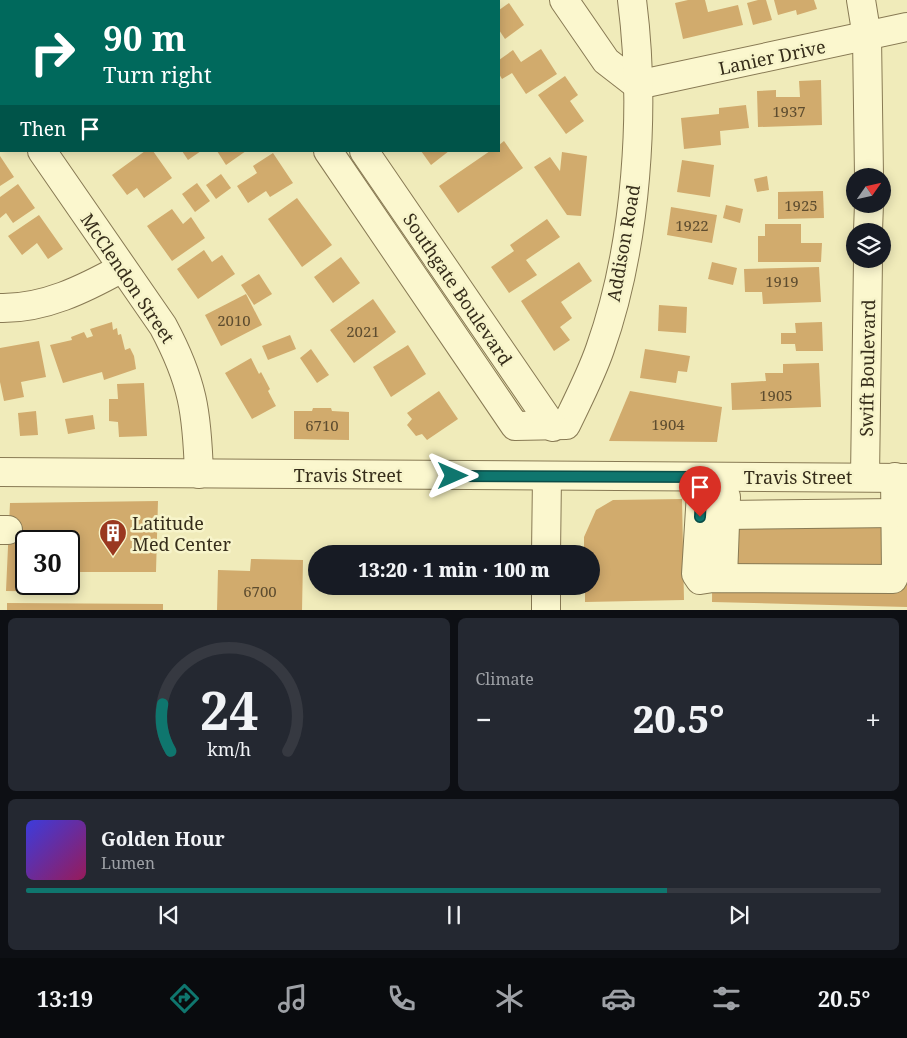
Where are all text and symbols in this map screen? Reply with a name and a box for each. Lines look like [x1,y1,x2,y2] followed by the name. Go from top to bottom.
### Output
[103,14,186,61] text: 90 m
[20,20,85,85] icon: right
[716,34,828,80] street label: Lanier Drive
[103,59,212,89] text: Turn right
[772,101,806,121] house number: 1937
[76,115,104,143] icon: arrive
[20,116,66,142] text: Then
[846,168,891,212] north arrow
[846,168,891,268] map controls
[601,183,645,303] street label: Addison Road
[784,195,818,215] house number: 1925
[76,208,180,348] street label: McClendon Street
[398,208,518,370] street label: Southgate Boulevard
[675,215,709,235] house number: 1922
[846,223,891,268] button: layers
[765,271,799,291] house number: 1919
[854,299,880,437] street label: Swift Boulevard
[217,310,251,330] house number: 2010
[346,321,380,341] house number: 2021
[759,385,793,405] house number: 1905
[651,414,685,434] house number: 1904
[305,415,339,435] house number: 6710
[426,449,478,501] position arrow
[294,463,402,487] street label: Travis Street
[744,465,852,489] street label: Travis Street
[679,466,721,517] pin
[686,473,714,501] icon: arrive
[132,511,232,556] place label: Latitude Med Center
[98,518,128,557] building icon: Latitude Med Center
[15,530,80,595] speed limit sign: 30
[358,557,550,583] text: 13:20 · 1 min · 100 m
[243,581,277,601] house number: 6700
[476,668,534,690] text: Climate
[199,674,258,745] text: 24
[633,692,724,744] text: 20.5°
[476,700,492,738] text: −
[865,700,881,738] text: +
[207,737,251,761] text: km/h
[101,826,225,852] text: Golden Hour
[101,852,155,874] text: Lumen
[155,901,183,929] icon: previous
[440,901,468,929] icon: pause
[725,901,753,929] icon: next
[167,981,202,1016] icon: directions
[275,981,310,1016] icon: music
[384,981,419,1016] icon: phone
[492,981,527,1016] icon: climate
[601,981,636,1016] icon: car
[709,981,744,1016] icon: filters
[37,983,93,1013] text: 13:19
[818,983,870,1013] text: 20.5°

